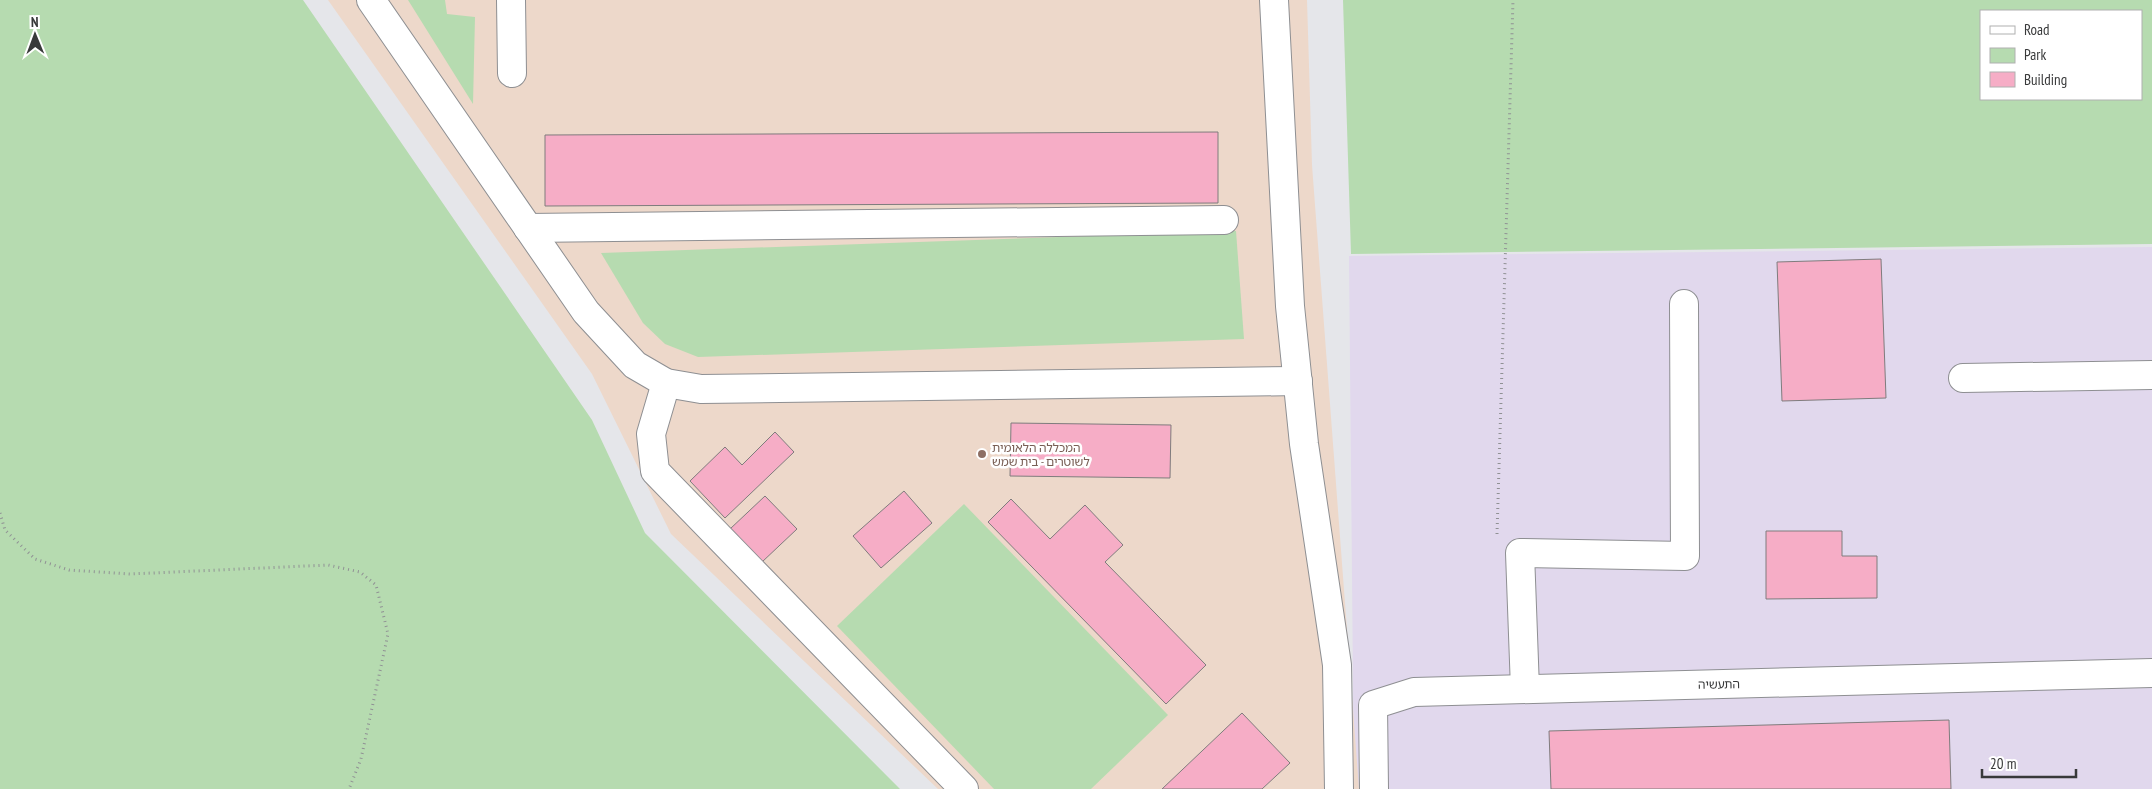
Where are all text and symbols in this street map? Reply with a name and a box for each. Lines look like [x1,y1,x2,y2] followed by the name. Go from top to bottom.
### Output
[10,10,60,60] north arrow
[1980,10,2142,100] legend
[31,13,39,31] text: N
[2024,20,2050,39] text: Road
[2024,45,2046,64] text: Park
[2024,70,2067,89] text: Building
[992,440,1090,469] place label: המכללה הלאומית לשוטרים - בית שמש
[976,448,988,460] marker: המכללה הלאומית לשוטרים - בית שמש
[1698,676,1740,692] street label: התעשיה
[1982,746,2076,778] scale bar
[1990,754,2016,773] text: 20 m

